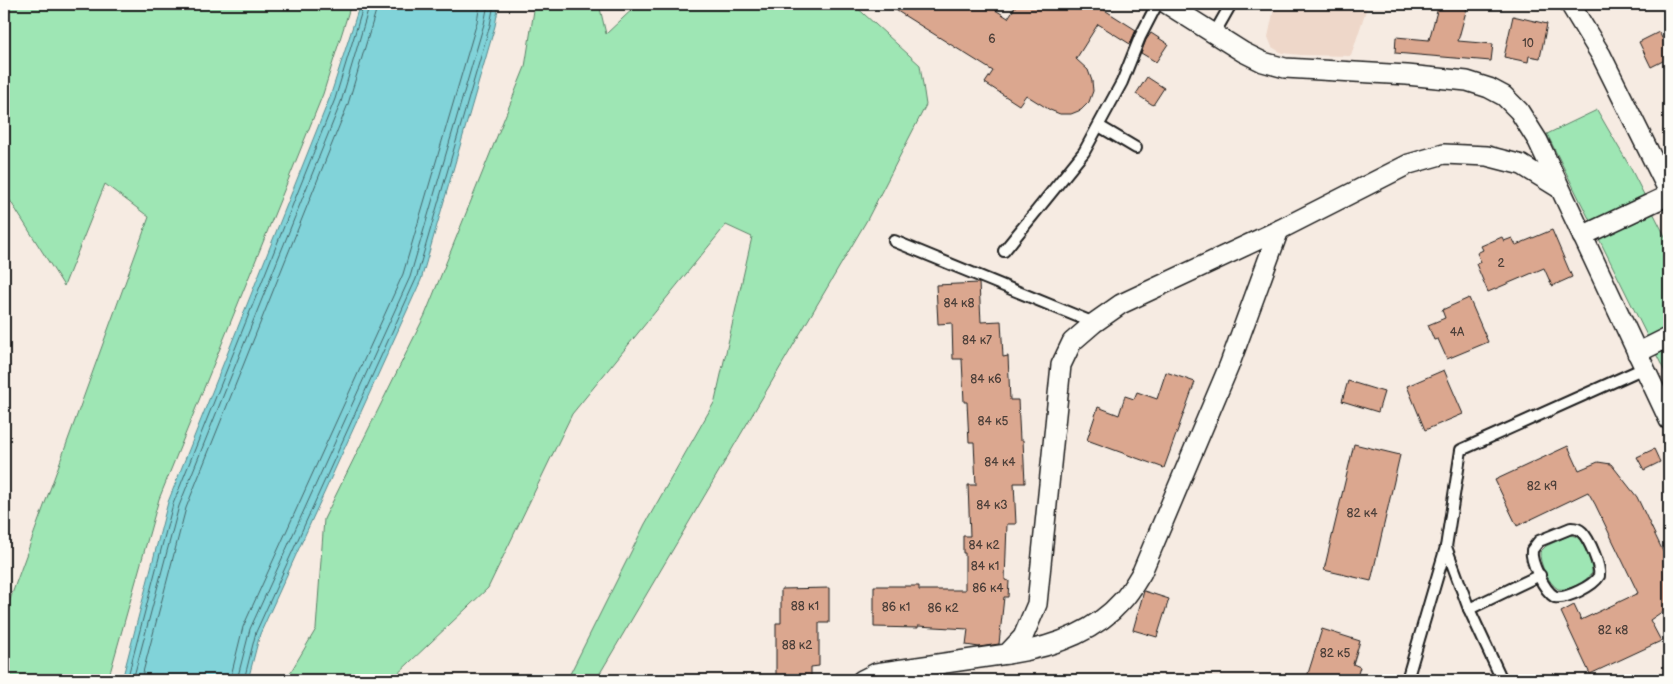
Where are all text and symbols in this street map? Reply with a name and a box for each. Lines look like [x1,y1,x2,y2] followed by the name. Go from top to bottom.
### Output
[988,32,996,47] house number: 6
[1522,36,1534,51] house number: 10
[1497,256,1505,271] house number: 2
[944,296,974,311] house number: 84 к8
[1450,325,1465,340] house number: 4А
[962,333,992,348] house number: 84 к7
[970,372,1002,387] house number: 84 к6
[978,414,1009,429] house number: 84 к5
[984,455,1016,470] house number: 84 к4
[1527,479,1557,494] house number: 82 к9
[976,498,1008,513] house number: 84 к3
[1346,506,1378,521] house number: 82 к4
[968,538,1000,553] house number: 84 к2
[971,559,999,574] house number: 84 к1
[972,581,1004,596] house number: 86 к4
[791,599,819,614] house number: 88 к1
[882,600,910,615] house number: 86 к1
[927,601,959,616] house number: 86 к2
[1598,623,1628,638] house number: 82 к8
[782,638,812,653] house number: 88 к2
[1320,646,1350,661] house number: 82 к5

